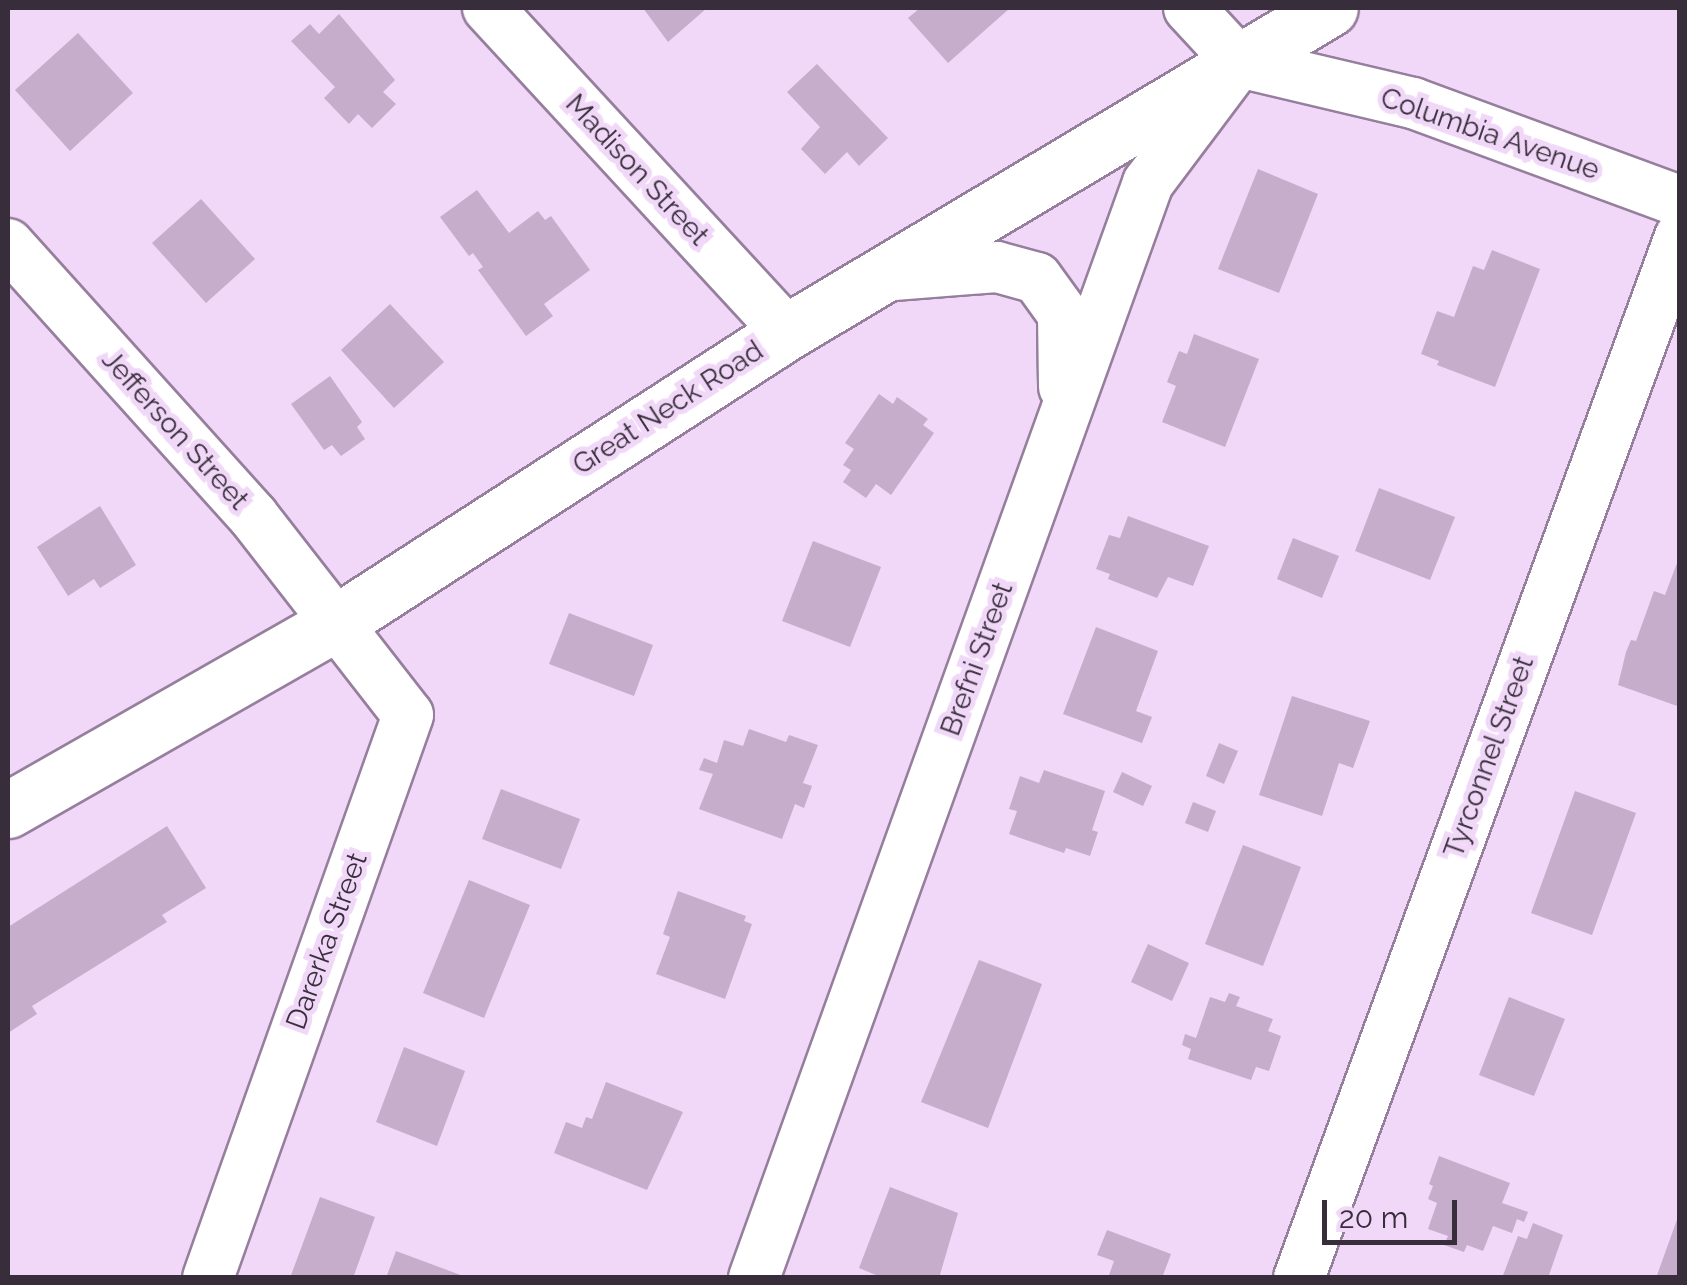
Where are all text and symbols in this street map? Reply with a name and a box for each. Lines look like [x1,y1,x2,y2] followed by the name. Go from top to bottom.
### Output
[1376,81,1604,187] street label: Columbia Avenue
[558,87,716,253] street label: Madison Street
[567,334,769,482] street label: Great Neck Road
[95,343,255,517] street label: Jefferson Street
[934,578,1020,740] street label: Brefni Street
[1437,651,1541,863] street label: Tyrconnel Street
[279,848,375,1034] street label: Darerka Street
[1327,1180,1462,1242] scale bar
[1339,1200,1408,1235] text: 20 m

